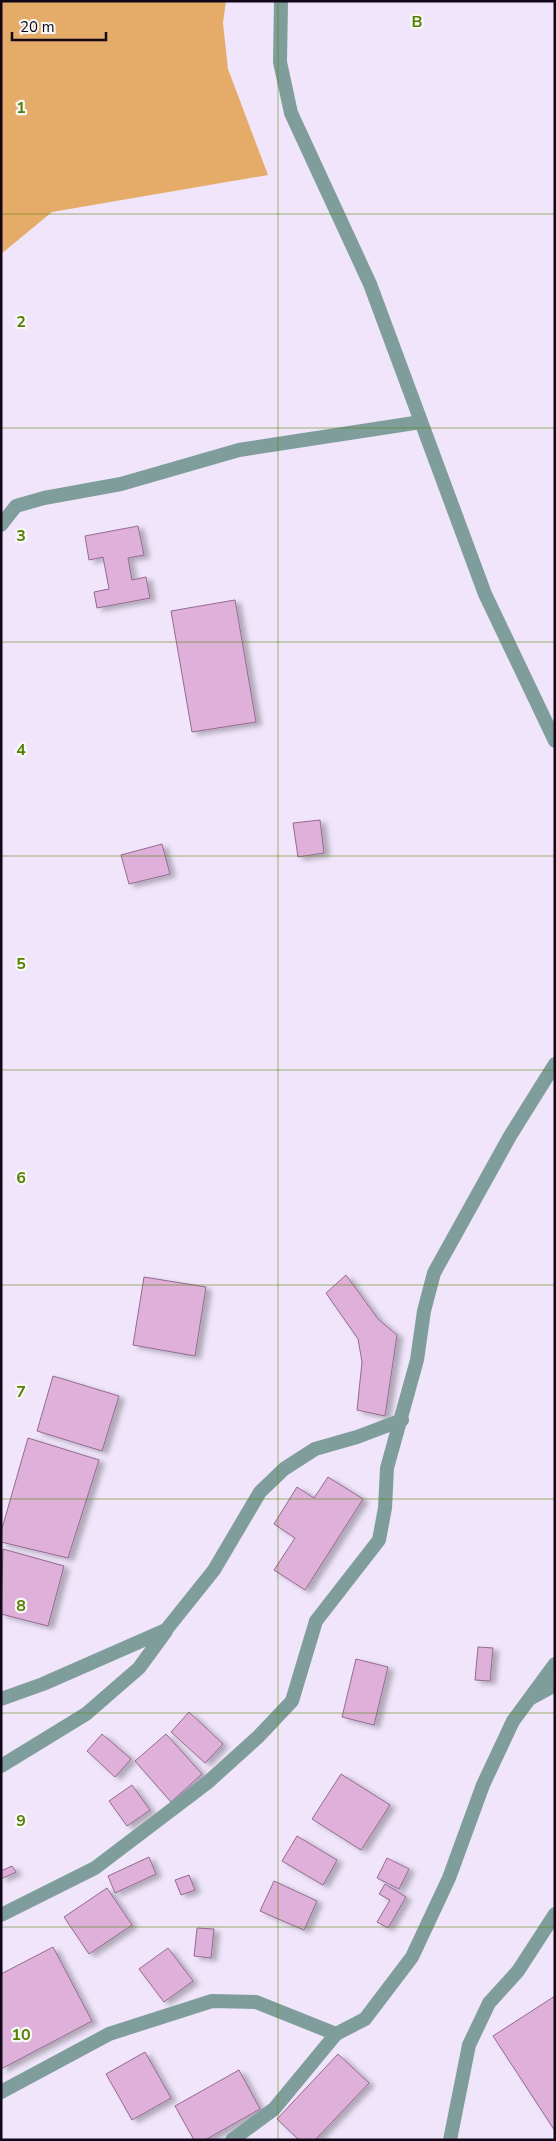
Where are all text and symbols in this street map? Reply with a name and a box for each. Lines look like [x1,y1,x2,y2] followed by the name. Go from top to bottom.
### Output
[12,10,106,42] scale bar
[411,11,423,33] text: B
[20,17,55,37] text: 20 m
[16,97,26,119] text: 1
[16,311,26,333] text: 2
[16,525,26,547] text: 3
[16,739,26,761] text: 4
[16,953,26,975] text: 5
[16,1167,26,1189] text: 6
[16,1381,26,1403] text: 7
[16,1595,26,1617] text: 8
[16,1810,26,1832] text: 9
[11,2024,31,2046] text: 10

